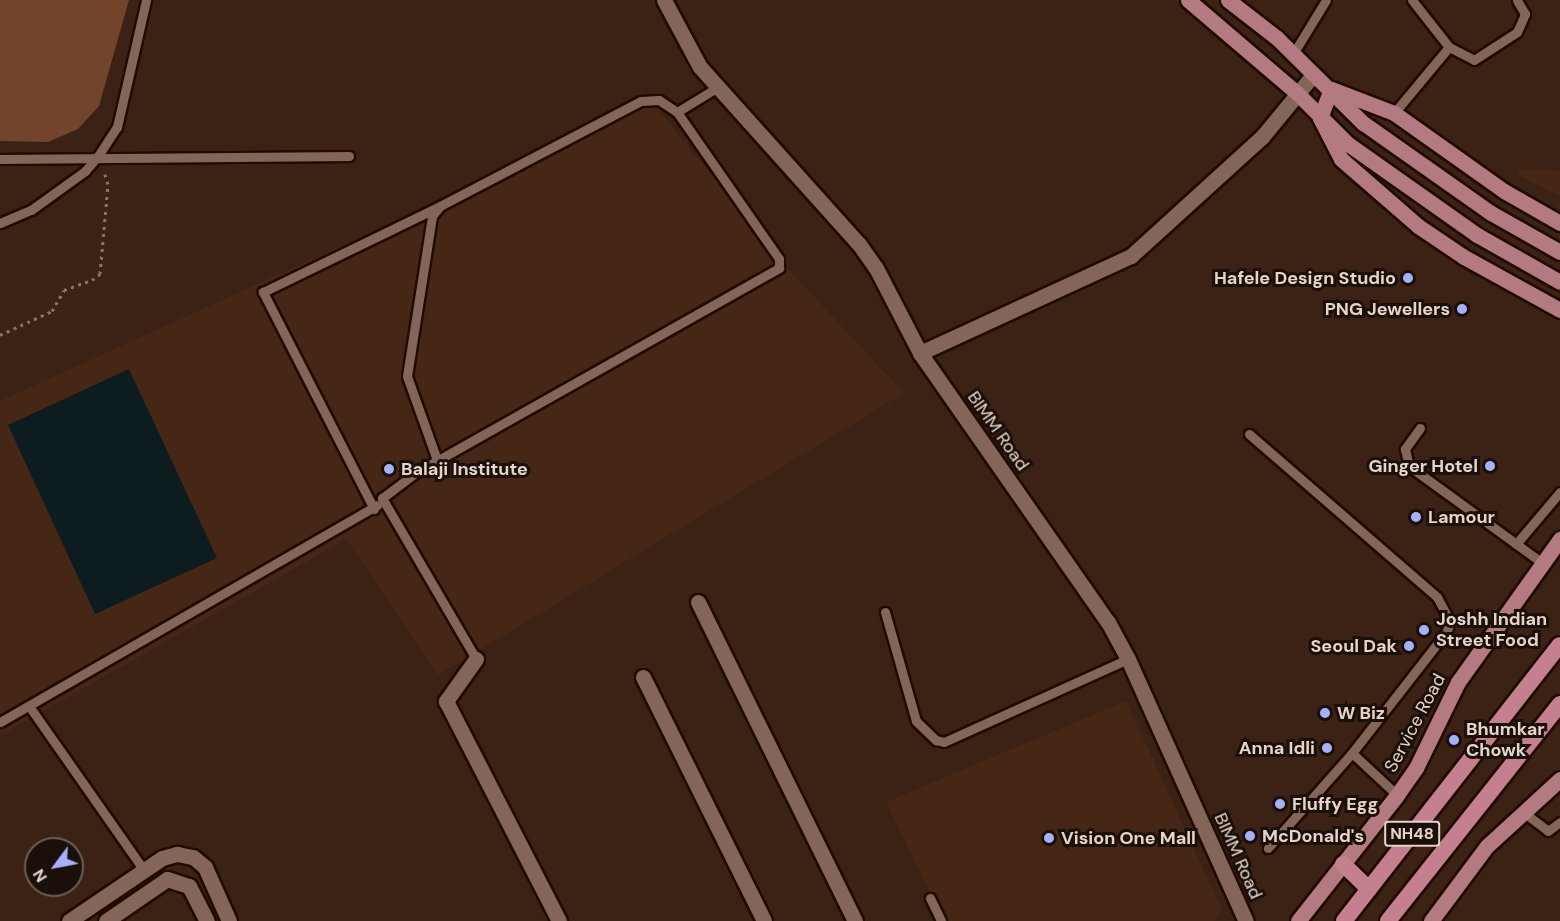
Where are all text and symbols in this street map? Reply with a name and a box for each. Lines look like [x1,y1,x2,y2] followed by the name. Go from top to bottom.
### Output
[1214,267,1396,289] place label: Hafele Design Studio
[1401,271,1415,285] marker: Hafele Design Studio
[1325,298,1450,320] place label: PNG Jewellers
[1455,302,1469,316] marker: PNG Jewellers
[963,387,1033,475] street label: BIMM Road
[1368,455,1478,477] place label: Ginger Hotel
[401,458,528,480] place label: Balaji Institute
[1483,459,1497,473] marker: Ginger Hotel
[382,462,396,476] marker: Balaji Institute
[1428,506,1495,528] place label: Lamour
[1409,510,1423,524] marker: Lamour
[1436,609,1547,652] place label: Joshh Indian Street Food
[1417,623,1431,637] marker: Joshh Indian Street Food
[1311,635,1397,657] place label: Seoul Dak
[1402,639,1416,653] marker: Seoul Dak
[1380,670,1450,776] street label: Service Road
[1337,702,1385,724] place label: W Biz
[1318,706,1332,720] marker: W Biz
[1466,719,1545,762] place label: Bhumkar Chowk
[1447,733,1461,747] marker: Bhumkar Chowk
[1239,737,1315,759] place label: Anna Idli
[1320,741,1334,755] marker: Anna Idli
[1292,793,1378,815] place label: Fluffy Egg
[1273,797,1287,811] marker: Fluffy Egg
[1209,810,1267,902] street label: BIMM Road
[1384,821,1440,847] road number: NH48
[1262,825,1364,847] place label: McDonald's
[1061,827,1196,849] place label: Vision One Mall
[1243,829,1257,843] marker: McDonald's
[1042,831,1056,845] marker: Vision One Mall
[24,837,84,897] north arrow
[28,865,52,886] text: N

